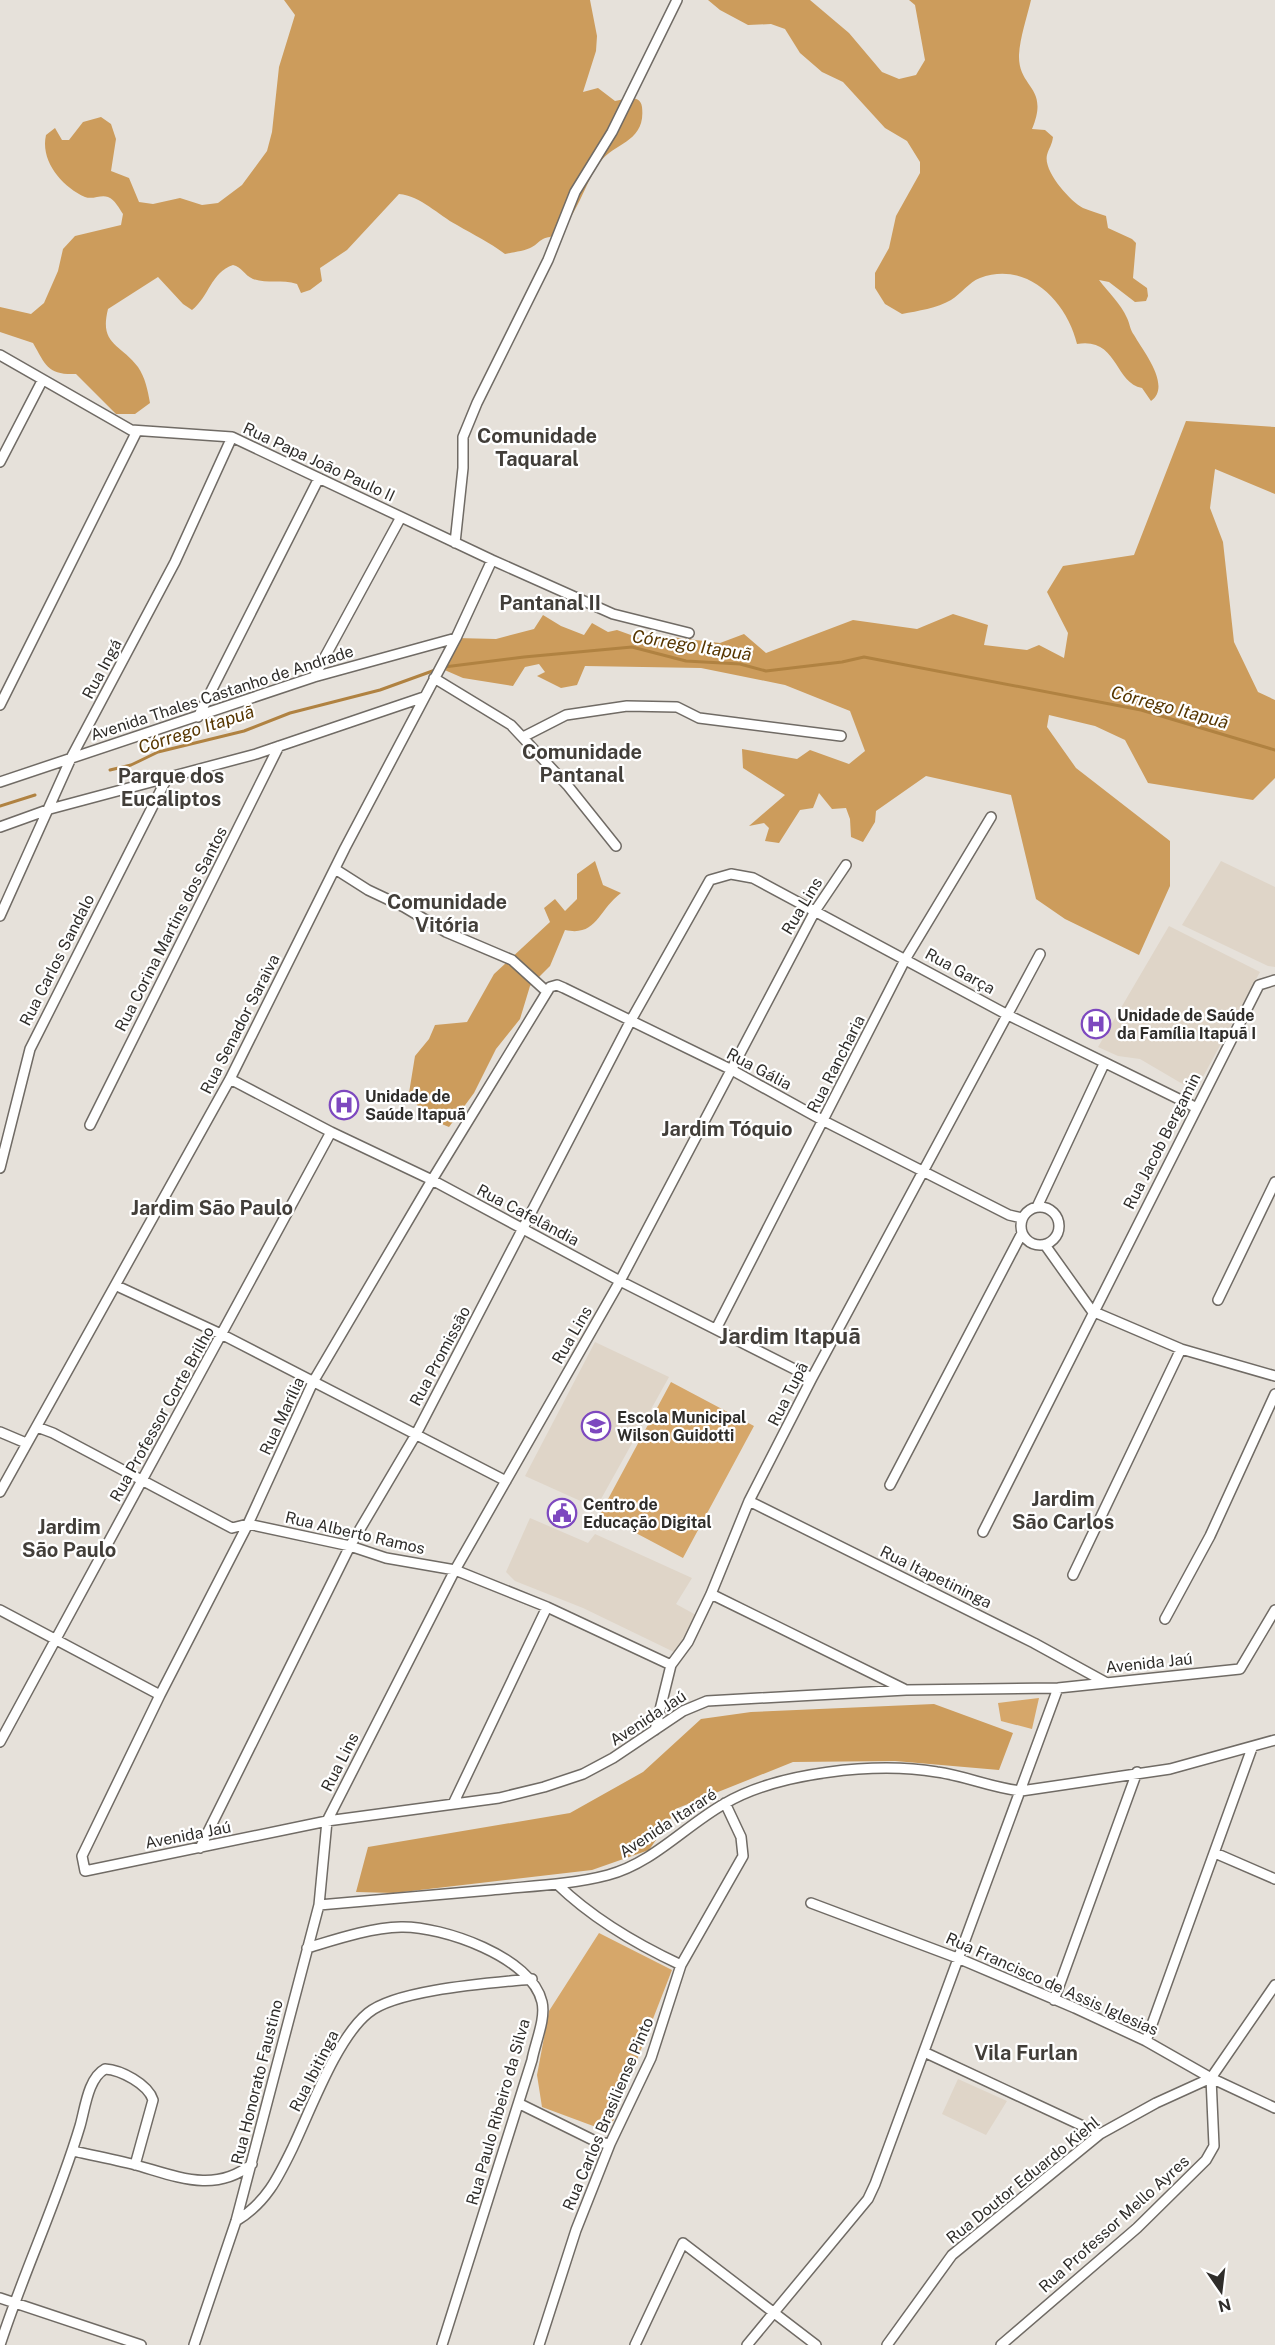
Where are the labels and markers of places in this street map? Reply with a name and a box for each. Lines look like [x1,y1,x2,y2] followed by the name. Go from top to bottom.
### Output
[1117,1006,1256,1043] place label: Unidade de Saúde da Família Itapuã I
[1080,1008,1112,1040] hospital icon: Unidade de Saúde da Família Itapuã I
[365,1087,466,1124] place label: Unidade de Saúde Itapuã
[328,1089,360,1121] hospital icon: Unidade de Saúde Itapuã
[617,1408,746,1445] place label: Escola Municipal Wilson Guidotti
[580,1410,612,1442] school or university icon: Escola Municipal Wilson Guidotti
[583,1495,712,1532] place label: Centro de Educação Digital
[546,1497,578,1529] public building icon: Centro de Educação Digital

